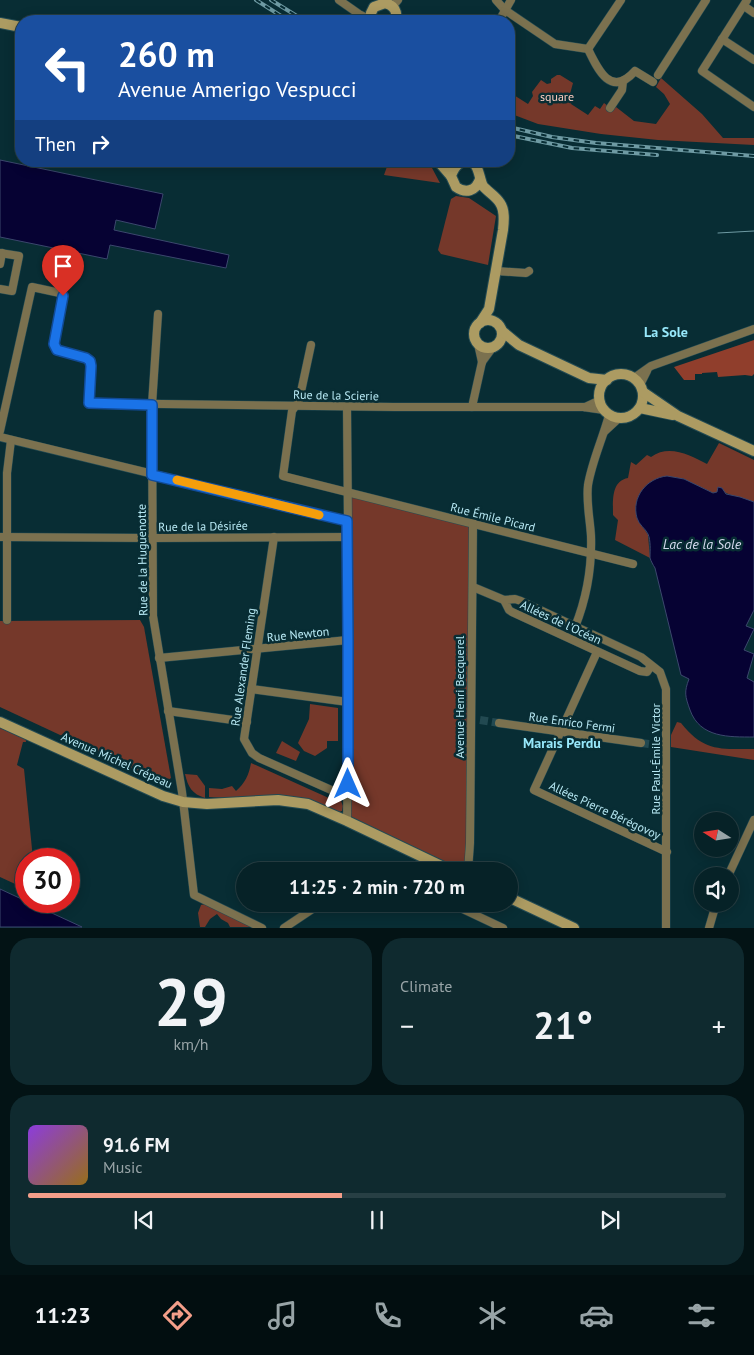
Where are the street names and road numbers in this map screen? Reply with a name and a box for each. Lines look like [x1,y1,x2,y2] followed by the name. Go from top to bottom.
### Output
[293,387,379,403] street label: Rue de la Scierie
[449,499,537,535] street label: Rue Émile Picard
[134,504,150,616] street label: Rue de la Huguenotte
[158,518,248,534] street label: Rue de la Désirée
[518,597,604,647] street label: Allées de l'Océan
[227,607,259,727] street label: Rue Alexander Fleming
[266,623,330,645] street label: Rue Newton
[452,635,467,758] street label: Avenue Henri Becquerel
[648,703,663,815] street label: Rue Paul-Émile Victor
[528,709,616,735] street label: Rue Enrico Fermi
[59,729,175,791] street label: Avenue Michel Crépeau
[547,778,663,843] street label: Allées Pierre Bérégovoy

